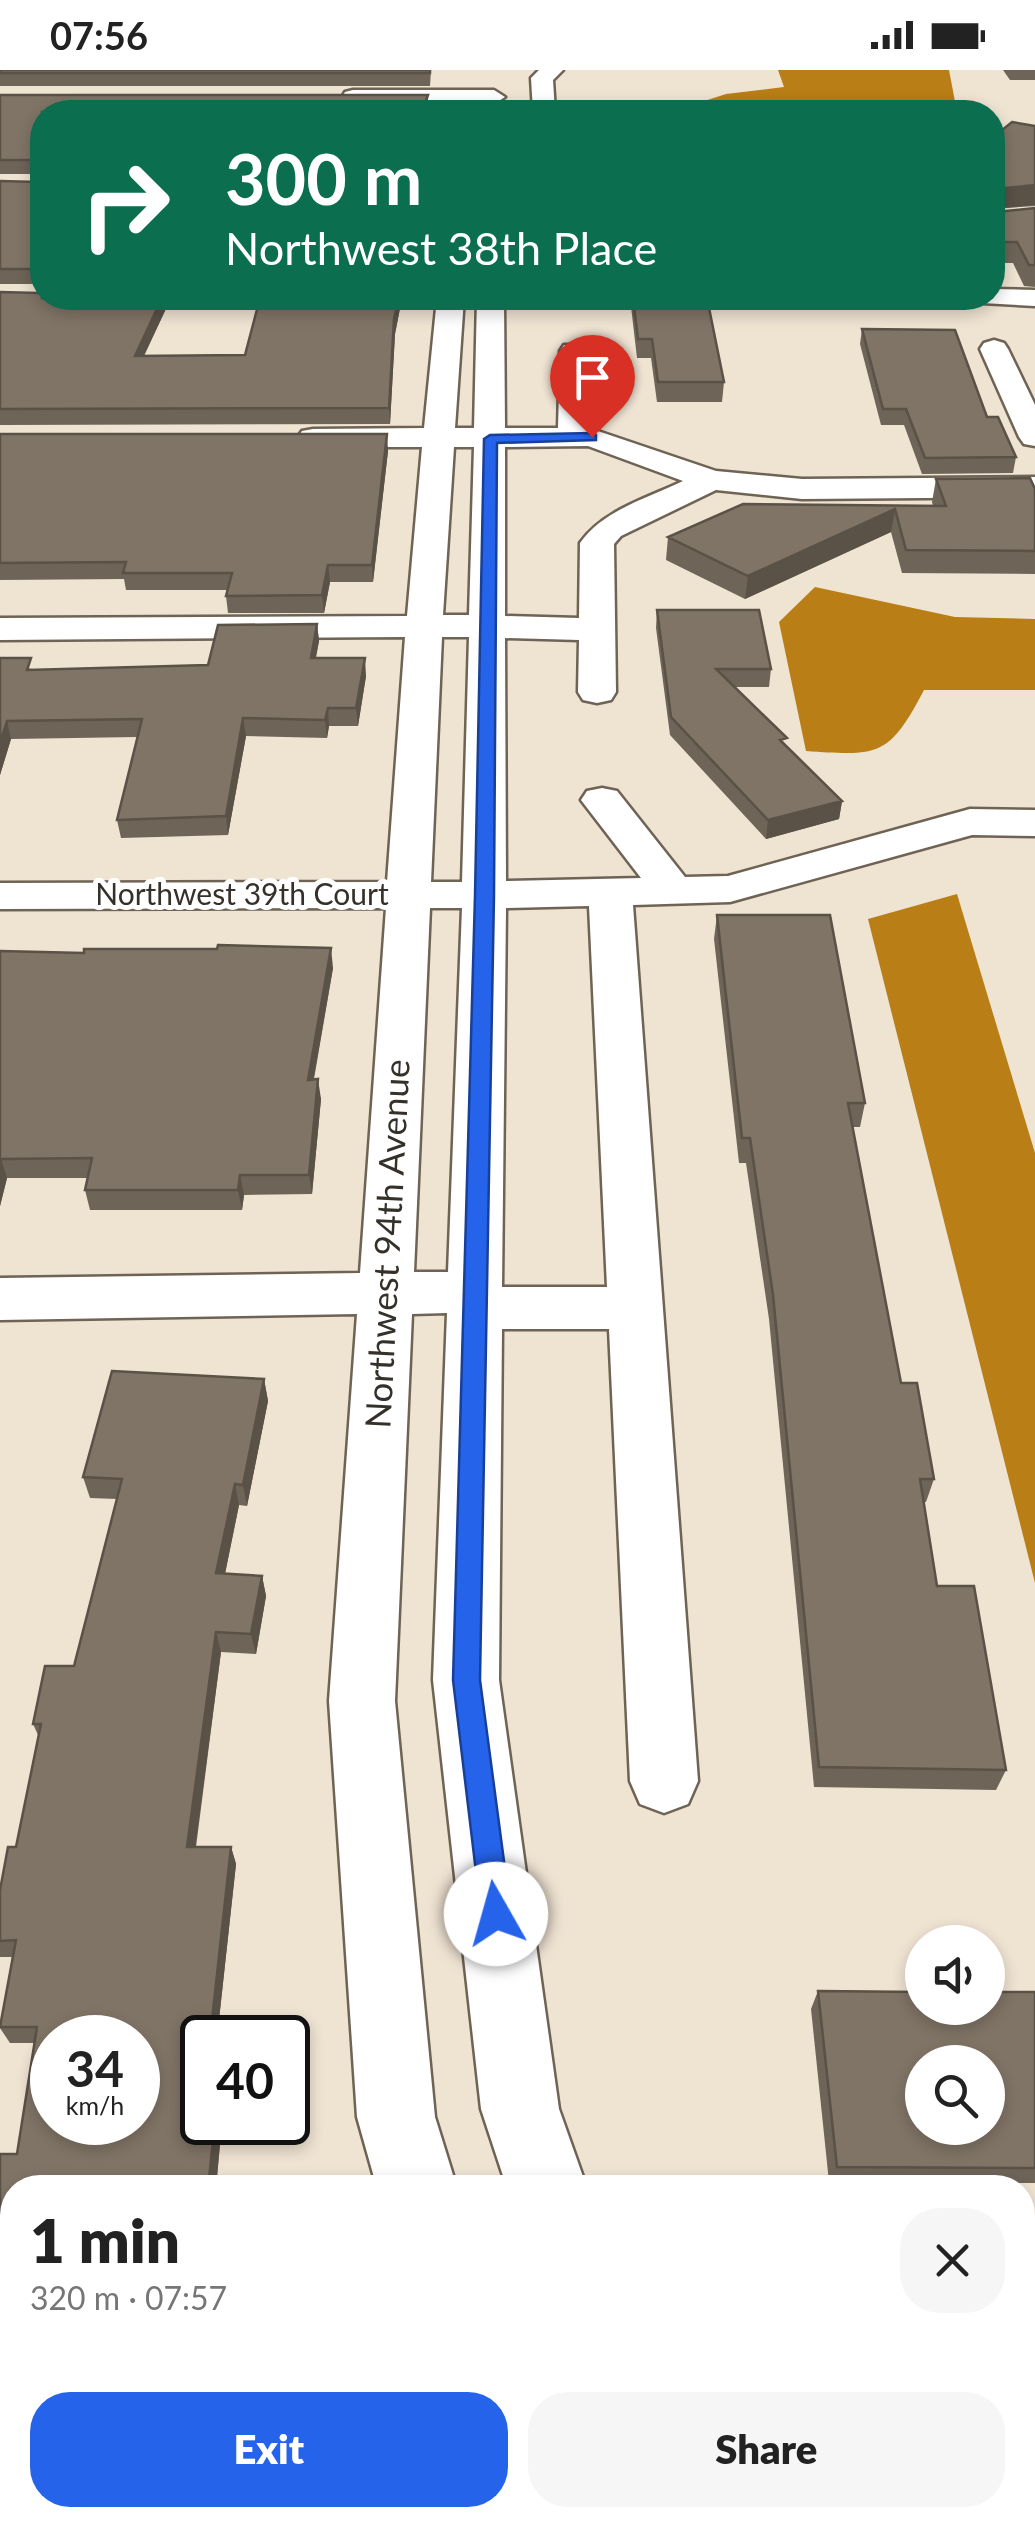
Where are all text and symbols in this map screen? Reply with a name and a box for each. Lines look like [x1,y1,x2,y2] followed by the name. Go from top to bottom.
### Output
[50,12,148,58] text: 07:56
[225,136,422,220] text: 300 m
[60,140,190,270] icon: right
[225,221,657,275] text: Northwest 38th Place
[550,335,635,438] pin
[565,350,620,405] icon: arrive
[95,875,389,911] street label: Northwest 39th Court
[355,1058,417,1429] street label: Northwest 94th Avenue
[444,1862,548,1966] position arrow
[905,1925,1005,2145] map controls
[905,1925,1005,2025] button: sound
[180,2015,310,2145] speed limit sign: 40
[66,2038,124,2098] text: 34
[905,2045,1005,2145] button: search
[66,2090,124,2120] text: km/h
[30,2204,180,2276] text: 1 min
[900,2208,1005,2313] button: close
[30,2278,227,2317] text: 320 m · 07:57
[30,2392,508,2507] button: Exit
[528,2392,1005,2507] button: Share

